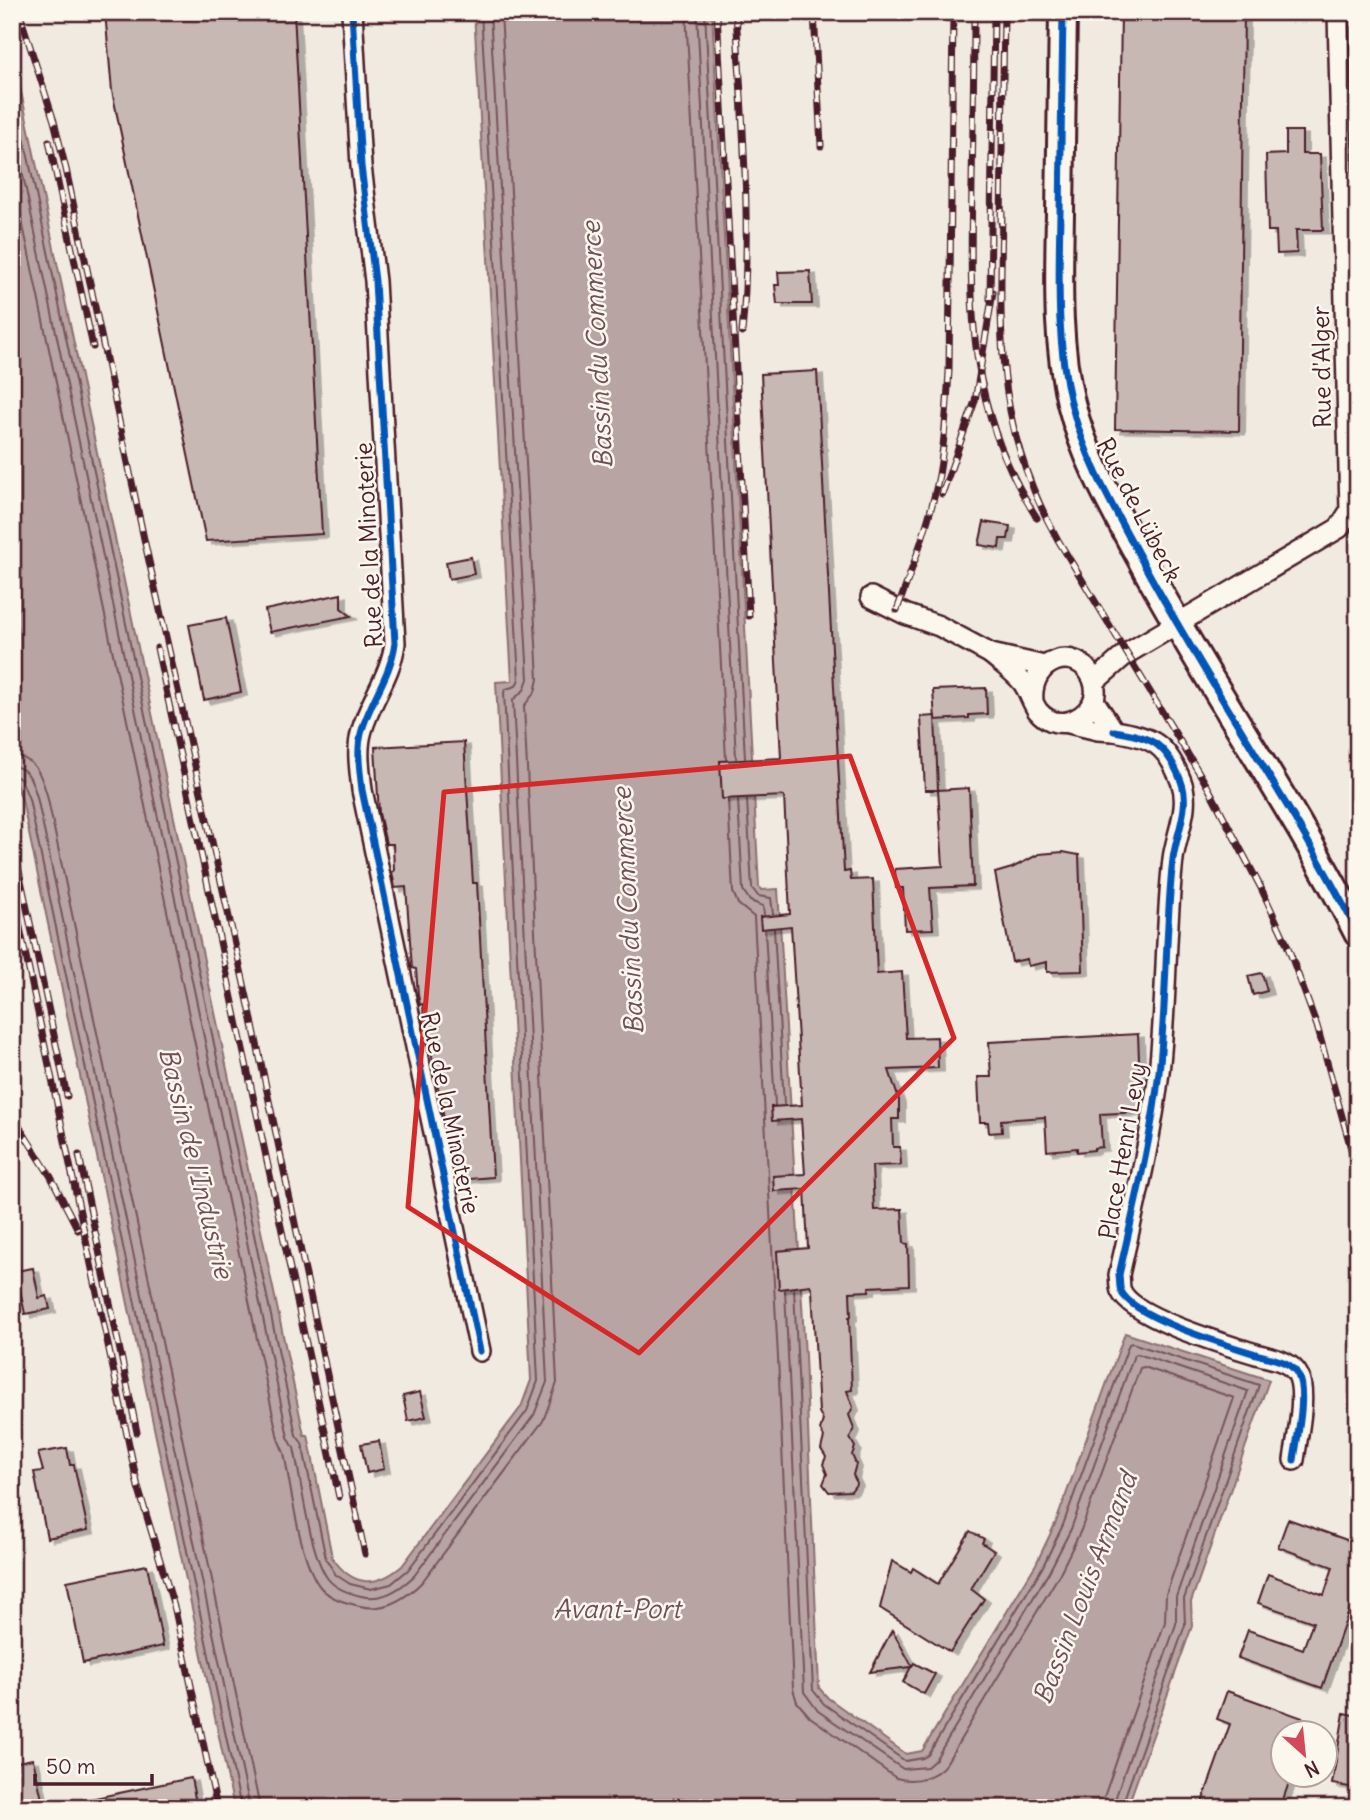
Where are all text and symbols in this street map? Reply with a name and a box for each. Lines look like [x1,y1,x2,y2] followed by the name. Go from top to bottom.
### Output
[573,219,619,469] water label: Bassin du Commerce
[1305,305,1337,428] street label: Rue d'Alger
[1091,432,1189,587] street label: Rue de Lübeck
[348,441,388,649] street label: Rue de la Minoterie
[604,785,650,1035] water label: Bassin du Commerce
[415,1009,487,1217] street label: Rue de la Minoterie
[152,1044,242,1284] water label: Bassin de l'Industrie
[1092,1060,1152,1242] street label: Place Henri Levy
[1025,1464,1145,1708] water label: Bassin Louis Armand
[553,1592,684,1625] water label: Avant-Port
[1268,1718,1338,1788] north arrow
[35,1743,152,1787] scale bar
[46,1753,95,1780] text: 50 m
[1300,1755,1323,1783] text: N

